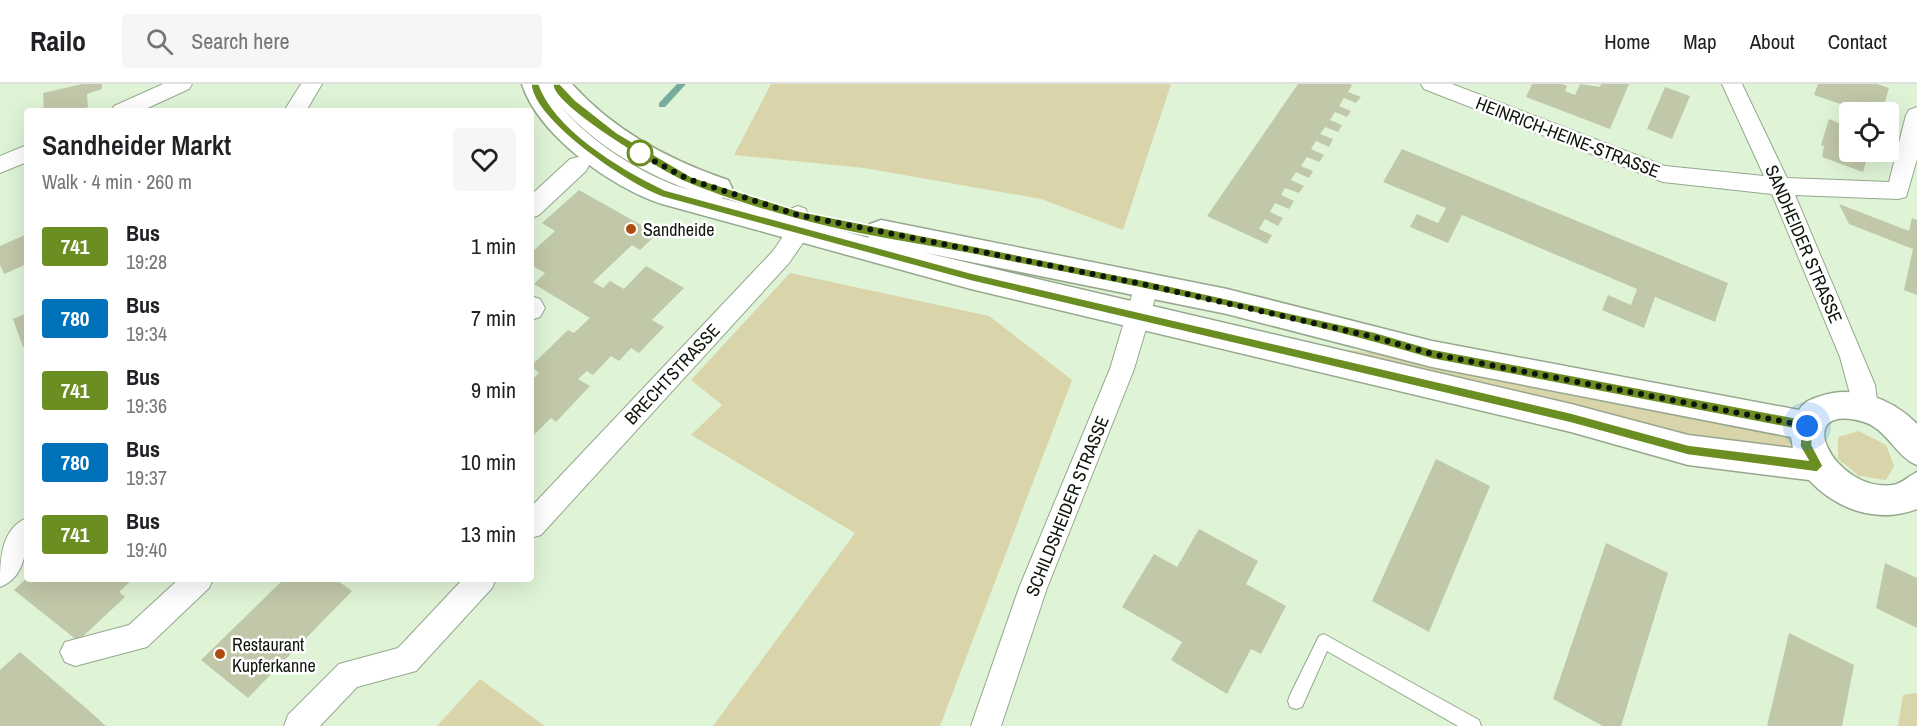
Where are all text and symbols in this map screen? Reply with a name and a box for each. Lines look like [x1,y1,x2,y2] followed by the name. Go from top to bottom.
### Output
[122,14,542,68] search box
[30,22,86,60] text: Railo
[143,25,176,58] icon: search
[191,26,289,56] text: Search here
[1604,27,1650,56] text: Home
[1683,27,1717,56] text: Map
[1750,27,1795,56] text: About
[1828,27,1887,56] text: Contact
[1472,90,1664,184] street label: HEINRICH-HEINE-STRASSE
[1839,102,1899,162] map controls
[1839,102,1899,162] button: locate
[42,126,231,164] text: Sandheider Markt
[453,128,516,191] button: heart
[627,140,653,166] unlabelled marker
[1759,161,1849,327] street label: SANDHEIDER STRASSE
[42,168,192,195] text: Walk · 4 min · 260 m
[643,217,714,242] place label: Sandheide
[126,218,160,248] text: Bus
[624,222,638,236] marker: Sandheide
[471,231,516,261] text: 1 min
[61,232,89,261] text: 741
[126,248,167,275] text: 19:28
[126,290,160,320] text: Bus
[471,303,516,333] text: 7 min
[61,304,89,333] text: 780
[619,318,725,430] street label: BRECHTSTRASSE
[126,320,167,347] text: 19:34
[126,362,160,392] text: Bus
[471,375,516,405] text: 9 min
[61,376,89,405] text: 741
[126,392,167,419] text: 19:36
[1792,411,1822,441] your location
[1019,412,1115,600] street label: SCHILDSHEIDER STRASSE
[126,434,160,464] text: Bus
[461,447,516,477] text: 10 min
[61,448,89,477] text: 780
[126,464,167,491] text: 19:37
[126,506,160,536] text: Bus
[461,519,516,549] text: 13 min
[61,520,89,549] text: 741
[126,536,167,563] text: 19:40
[232,632,316,678] place label: Restaurant Kupferkanne
[213,647,227,661] marker: Restaurant Kupferkanne

